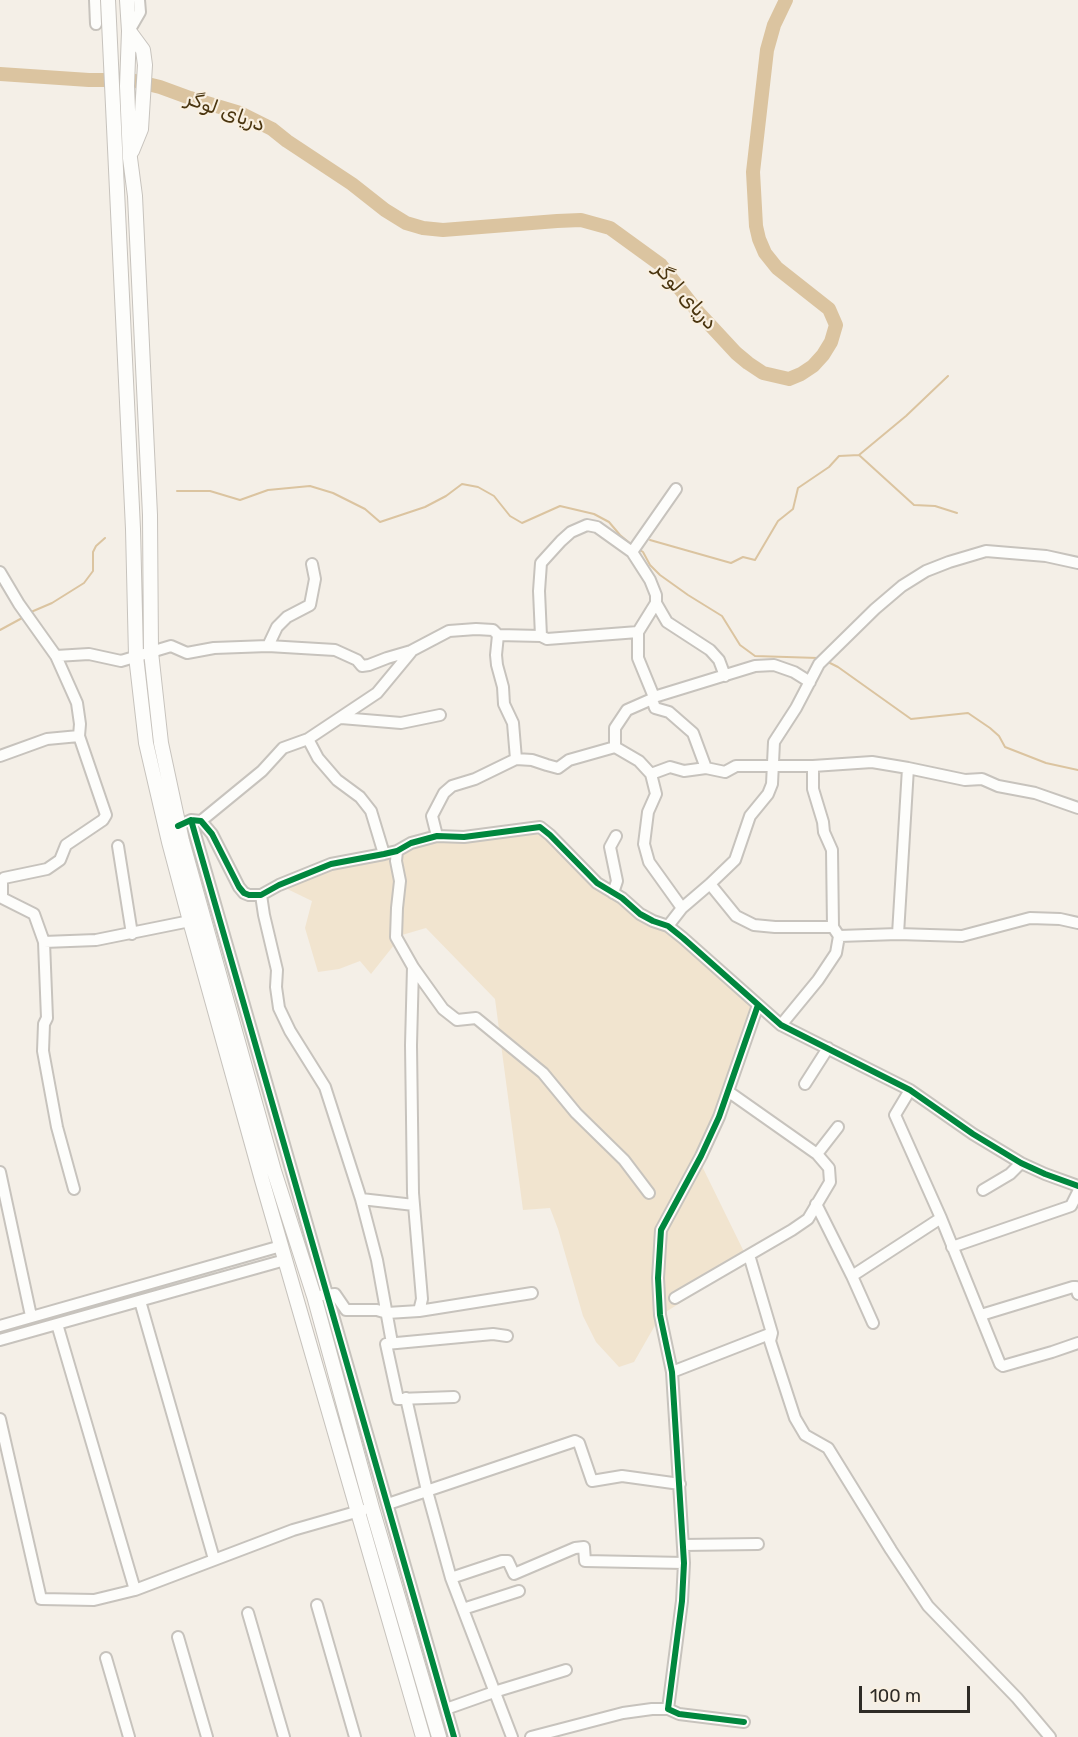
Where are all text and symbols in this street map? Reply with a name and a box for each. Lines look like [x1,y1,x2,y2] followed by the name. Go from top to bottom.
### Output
[182,87,268,137] water label: دریای لوگر
[648,257,722,335] water label: دریای لوگر
[862,1674,973,1712] scale bar
[870,1685,921,1707] text: 100 m

